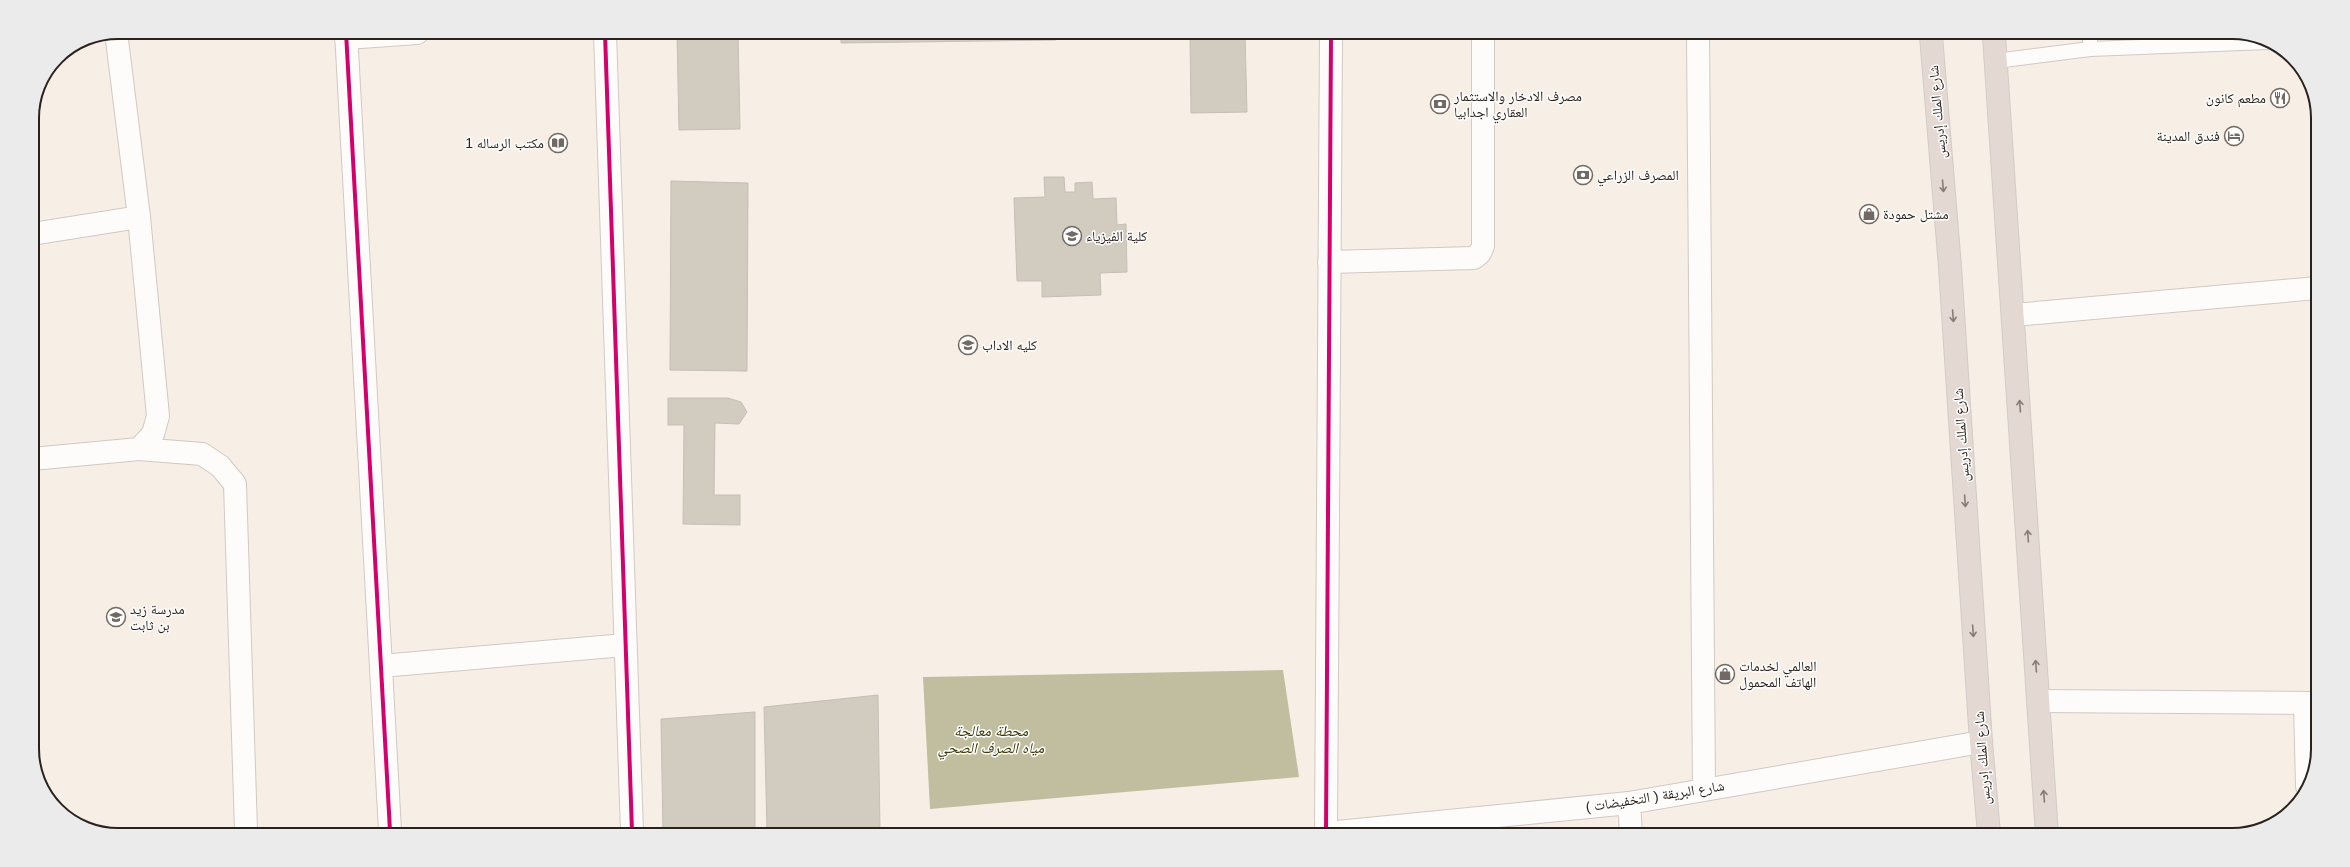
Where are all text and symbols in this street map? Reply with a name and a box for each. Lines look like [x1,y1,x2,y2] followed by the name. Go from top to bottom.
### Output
[1925,64,1951,159] street label: شارع الملك إدريس
[2269,87,2291,109] restaurant icon: مطعم كانون
[1453,88,1582,124] place label: مصرف الادخار والاستثمار العقاري اجدابيا
[2206,90,2266,108] place label: مطعم كانون
[1429,93,1451,115] bank icon: مصرف الادخار والاستثمار العقاري اجدابيا
[2223,125,2245,147] hotel icon: فندق المدينة
[2157,128,2220,145] place label: فندق المدينة
[547,132,569,154] library icon: مكتب الرساله 1
[465,135,544,152] place label: مكتب الرساله 1
[1572,164,1594,186] bank icon: المصرف الزراعي
[1597,167,1679,187] place label: المصرف الزراعي
[1940,179,1947,192] one-way arrow
[1858,203,1880,225] shop icon: مشتل حمودة
[1883,206,1949,223] place label: مشتل حمودة
[1061,225,1083,247] school or university icon: كلية الفيزياء
[1086,228,1148,245] place label: كلية الفيزياء
[1950,309,1957,322] one-way arrow
[957,334,979,356] school or university icon: كليه الاداب
[982,337,1037,353] place label: كليه الاداب
[1950,388,1974,482] street label: شارع الملك إدريس
[2016,400,2023,413] one-way arrow
[1962,495,1969,508] one-way arrow
[2024,530,2031,543] one-way arrow
[130,601,185,634] place label: مدرسة زيد بن ثابت
[105,606,127,628] school or university icon: مدرسة زيد بن ثابت
[1970,624,1977,637] one-way arrow
[1739,658,1817,691] place label: العالمي لخدمات الهاتف المحمول
[2032,660,2039,673] one-way arrow
[1714,663,1736,685] shop icon: العالمي لخدمات الهاتف المحمول
[1971,711,1995,805] street label: شارع الملك إدريس
[938,722,1044,760] water label: محطة معالجة مياه الصرف الصحي
[1584,777,1726,817] street label: شارع البريقة ( التخفيضات )
[2041,790,2048,803] one-way arrow

